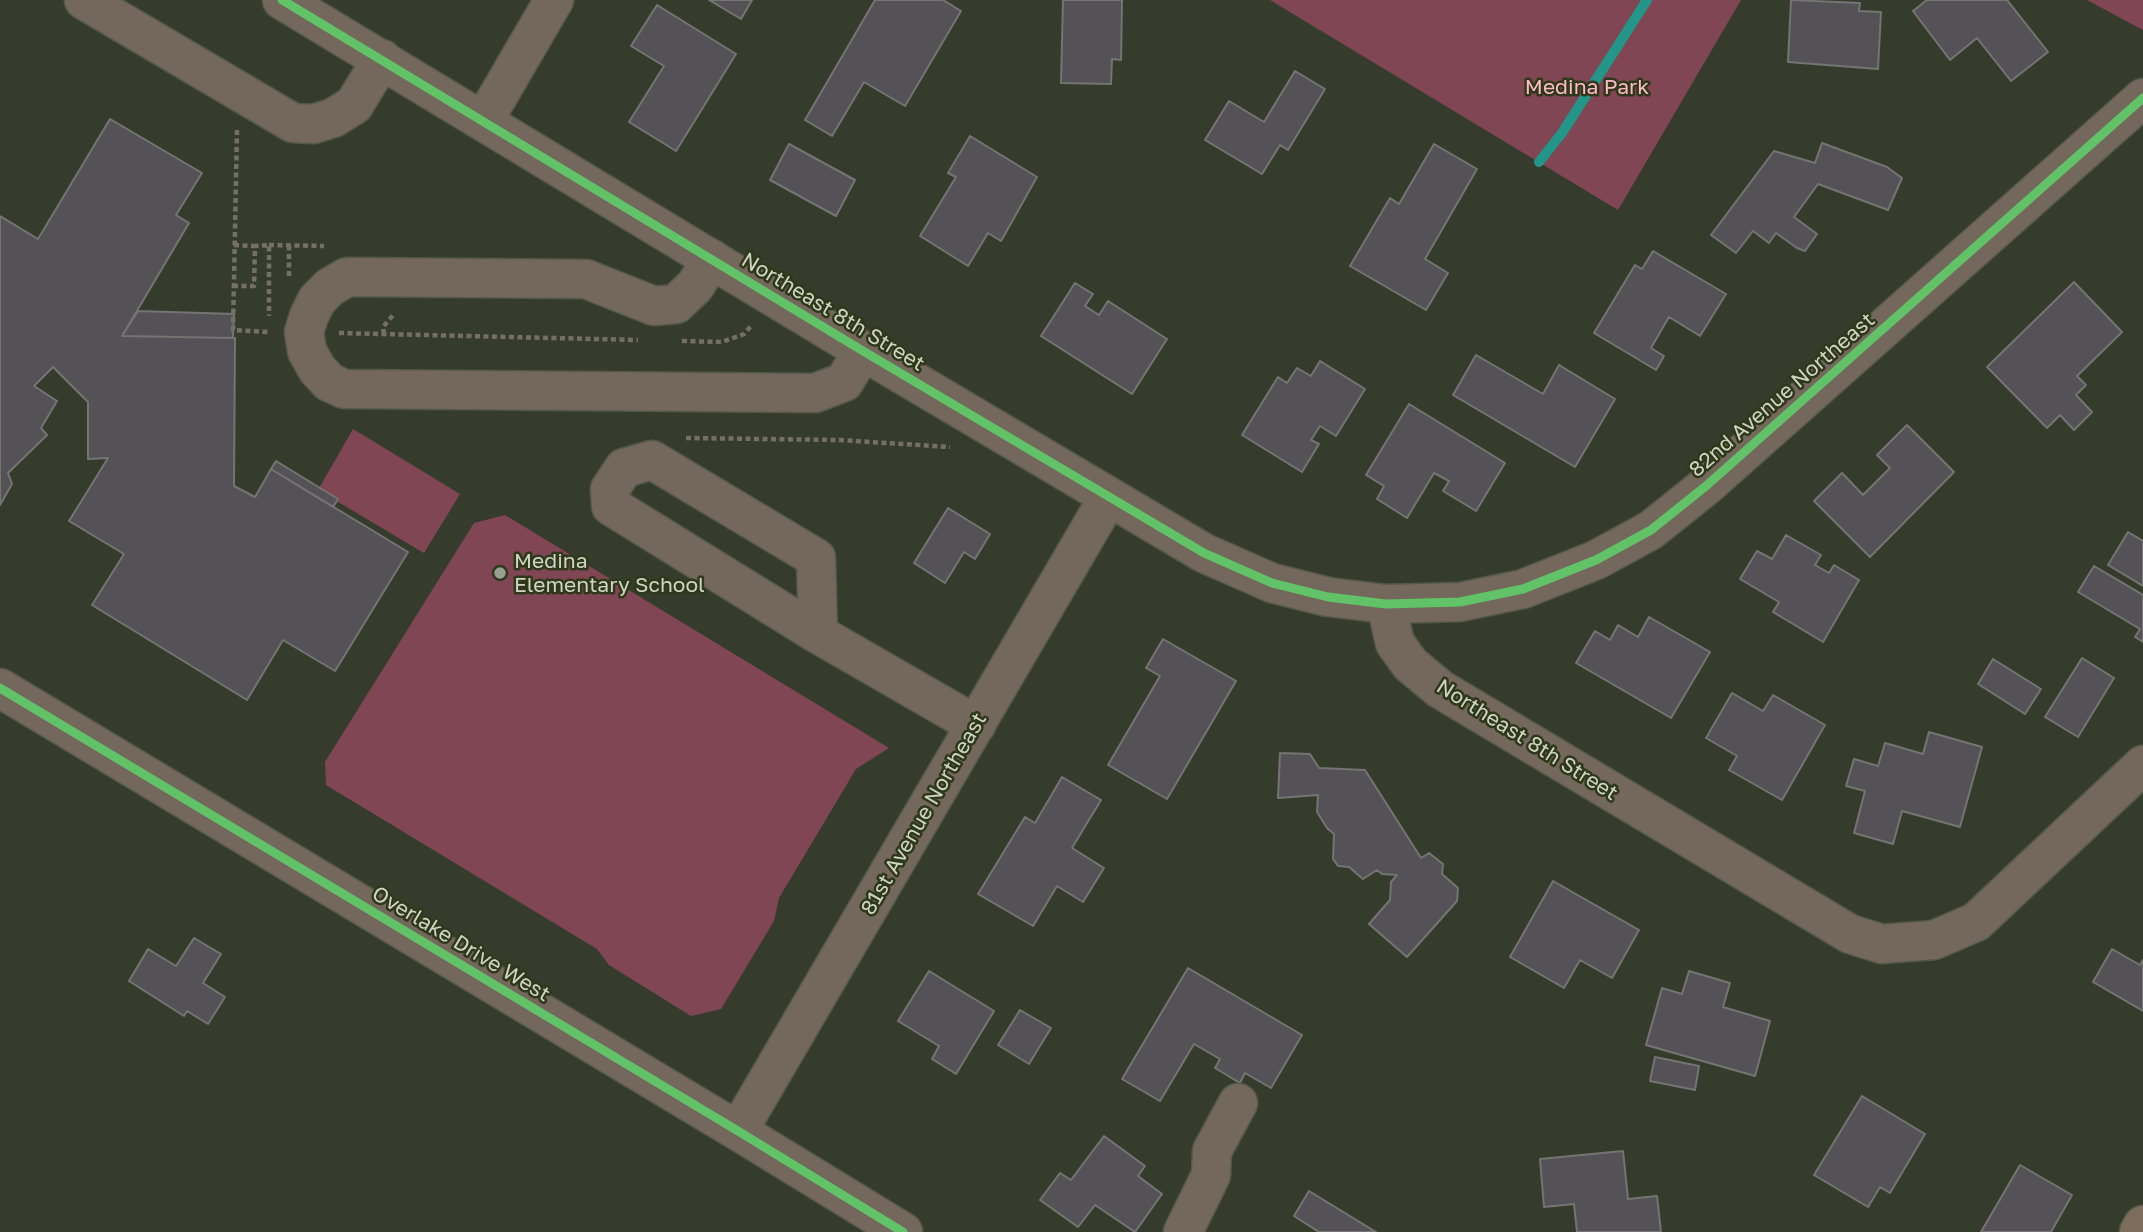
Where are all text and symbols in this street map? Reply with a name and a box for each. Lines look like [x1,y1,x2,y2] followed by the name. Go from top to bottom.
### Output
[1525,74,1649,100] park label: Medina Park
[737,247,929,377] street label: Northeast 8th Street
[1684,308,1880,482] street label: 82nd Avenue Northeast
[514,548,705,598] place label: Medina Elementary School
[492,565,508,581] marker: Medina Elementary School
[1432,674,1622,806] street label: Northeast 8th Street
[856,708,992,920] street label: 81st Avenue Northeast
[367,881,555,1007] street label: Overlake Drive West

